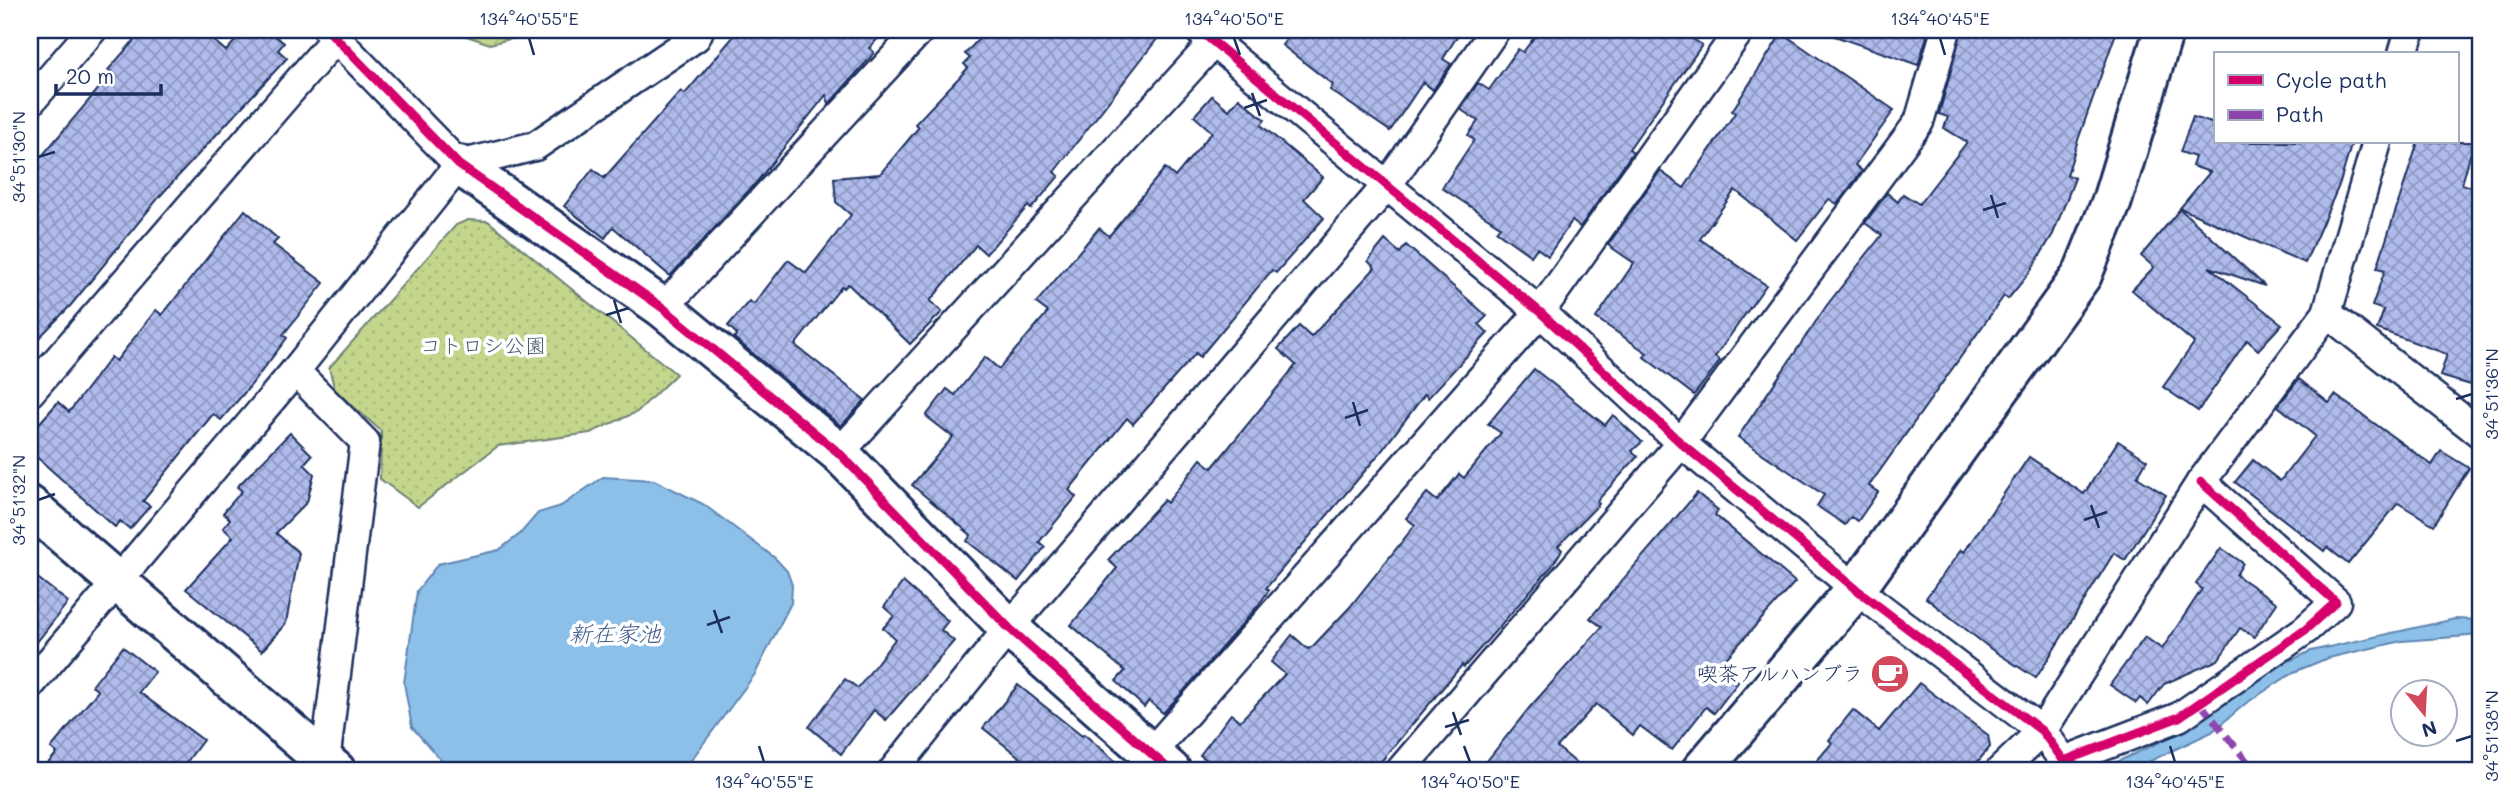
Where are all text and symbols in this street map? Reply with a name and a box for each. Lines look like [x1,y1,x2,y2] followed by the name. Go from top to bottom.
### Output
[479,6,579,30] text: 134°40'55"E
[1184,6,1284,30] text: 134°40'50"E
[1890,6,1990,30] text: 134°40'45"E
[56,52,161,96] scale bar
[2214,52,2458,144] legend
[66,62,114,89] text: 20 m
[2276,66,2386,93] text: Cycle path
[2276,100,2323,127] text: Path
[6,111,30,203] text: 34°51'30"N
[420,331,546,358] park label: コトロシ公園
[2479,348,2503,440] text: 34°51'36"N
[6,455,30,545] text: 34°51'32"N
[569,618,662,648] water label: 新在家池
[1869,653,1911,695] cafe icon: 喫茶アルハンブラ
[1697,659,1863,686] place label: 喫茶アルハンブラ
[2388,678,2458,748] north arrow
[2479,690,2503,782] text: 34°51'38"N
[2419,716,2440,744] text: N
[714,769,814,793] text: 134°40'55"E
[1420,769,1520,793] text: 134°40'50"E
[2125,769,2225,793] text: 134°40'45"E

